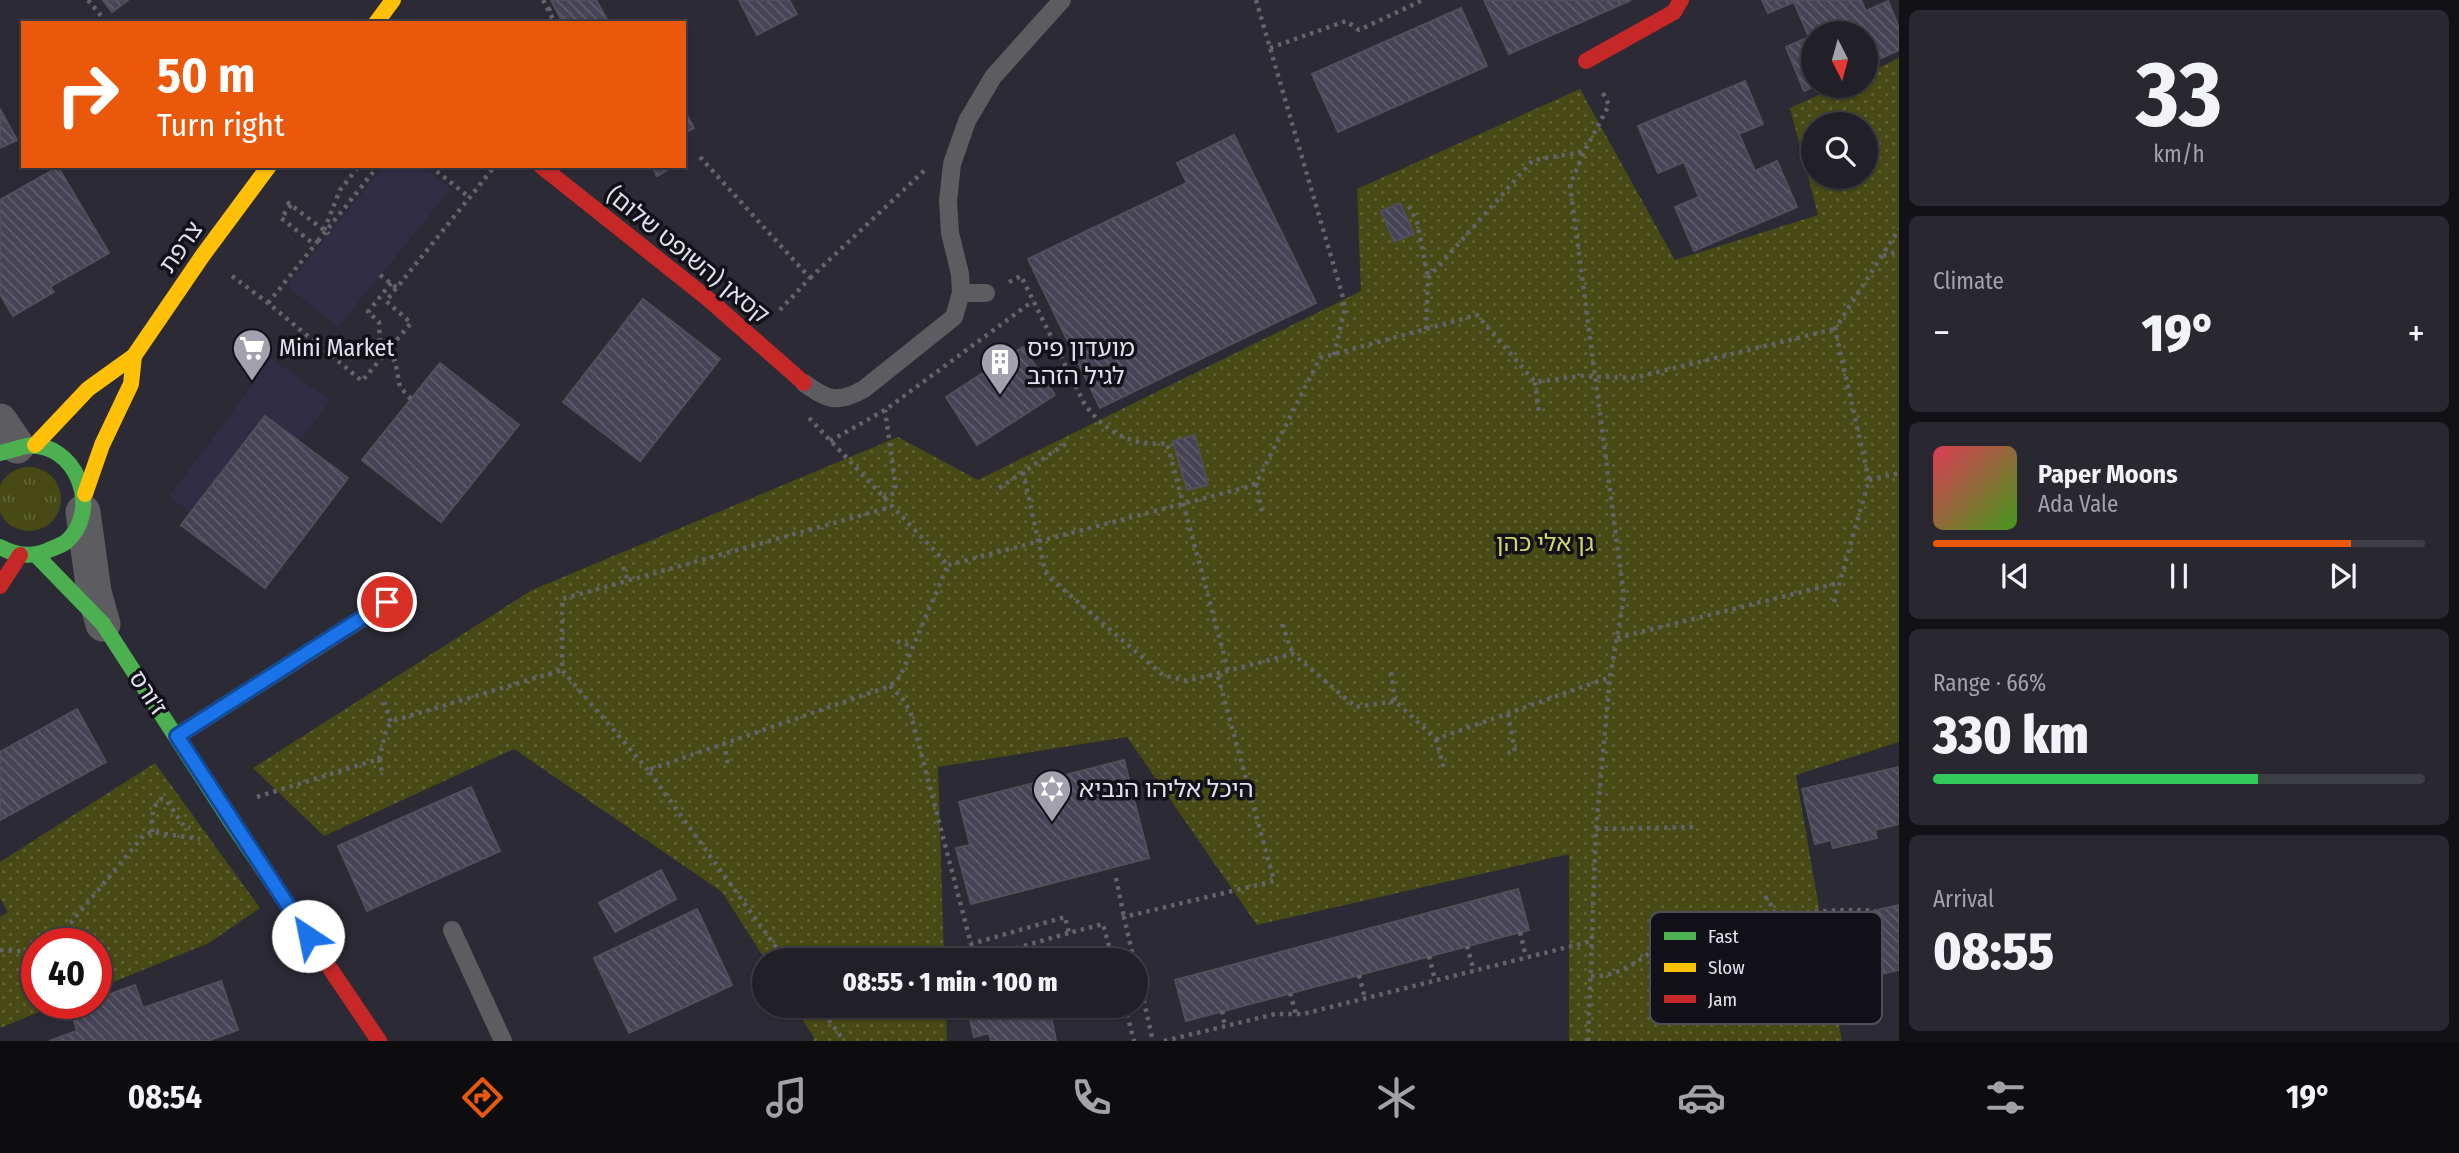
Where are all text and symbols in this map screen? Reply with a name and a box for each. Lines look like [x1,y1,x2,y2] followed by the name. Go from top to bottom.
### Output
[1801,21,1878,98] north arrow
[1801,21,1878,189] map controls
[2136,40,2222,149] text: 33
[157,46,255,105] text: 50 m
[42,49,133,140] icon: right
[157,106,284,144] text: Turn right
[1801,112,1878,189] button: search
[2153,140,2205,168] text: km/h
[601,181,775,329] street label: קסאן (השופט שלום)
[153,216,209,278] street label: צרפת
[1933,267,2004,295] text: Climate
[2142,302,2216,365] text: 19°
[1933,310,1950,356] text: −
[2408,310,2425,356] text: +
[231,327,273,382] supermarket icon: Mini Market
[279,334,394,362] place label: Mini Market
[1027,334,1135,390] place label: מועדון פיס לגיל הזהב
[979,341,1021,396] building icon: מועדון פיס לגיל הזהב
[2038,459,2178,490] text: Paper Moons
[2038,490,2118,518] text: Ada Vale
[1496,529,1594,557] park label: גן אלי כהן
[1996,557,2034,595] icon: previous
[2160,557,2198,595] icon: pause
[2324,557,2362,595] icon: next
[357,572,417,632] pin
[368,583,406,621] icon: arrive
[123,665,173,721] street label: ז'ורס
[1933,669,2046,697] text: Range · 66%
[1933,704,2089,767] text: 330 km
[1031,768,1073,823] synagogue icon: היכל אליהו הנביא
[1079,775,1254,803] place label: היכל אליהו הנביא
[1933,885,1994,913] text: Arrival
[271,899,345,973] position arrow
[1650,912,1882,1024] legend
[1933,920,2054,983] text: 08:55
[1708,925,1739,948] text: Fast
[21,928,112,1019] speed limit sign: 40
[1708,956,1745,979] text: Slow
[843,967,1057,998] text: 08:55 · 1 min · 100 m
[1708,988,1737,1011] text: Jam
[458,1073,507,1122] icon: directions
[762,1073,811,1122] icon: music
[1067,1073,1116,1122] icon: phone
[1372,1073,1421,1122] icon: climate
[1677,1073,1726,1122] icon: car
[1981,1073,2030,1122] icon: filters
[128,1078,202,1116] text: 08:54
[2286,1078,2331,1116] text: 19°

